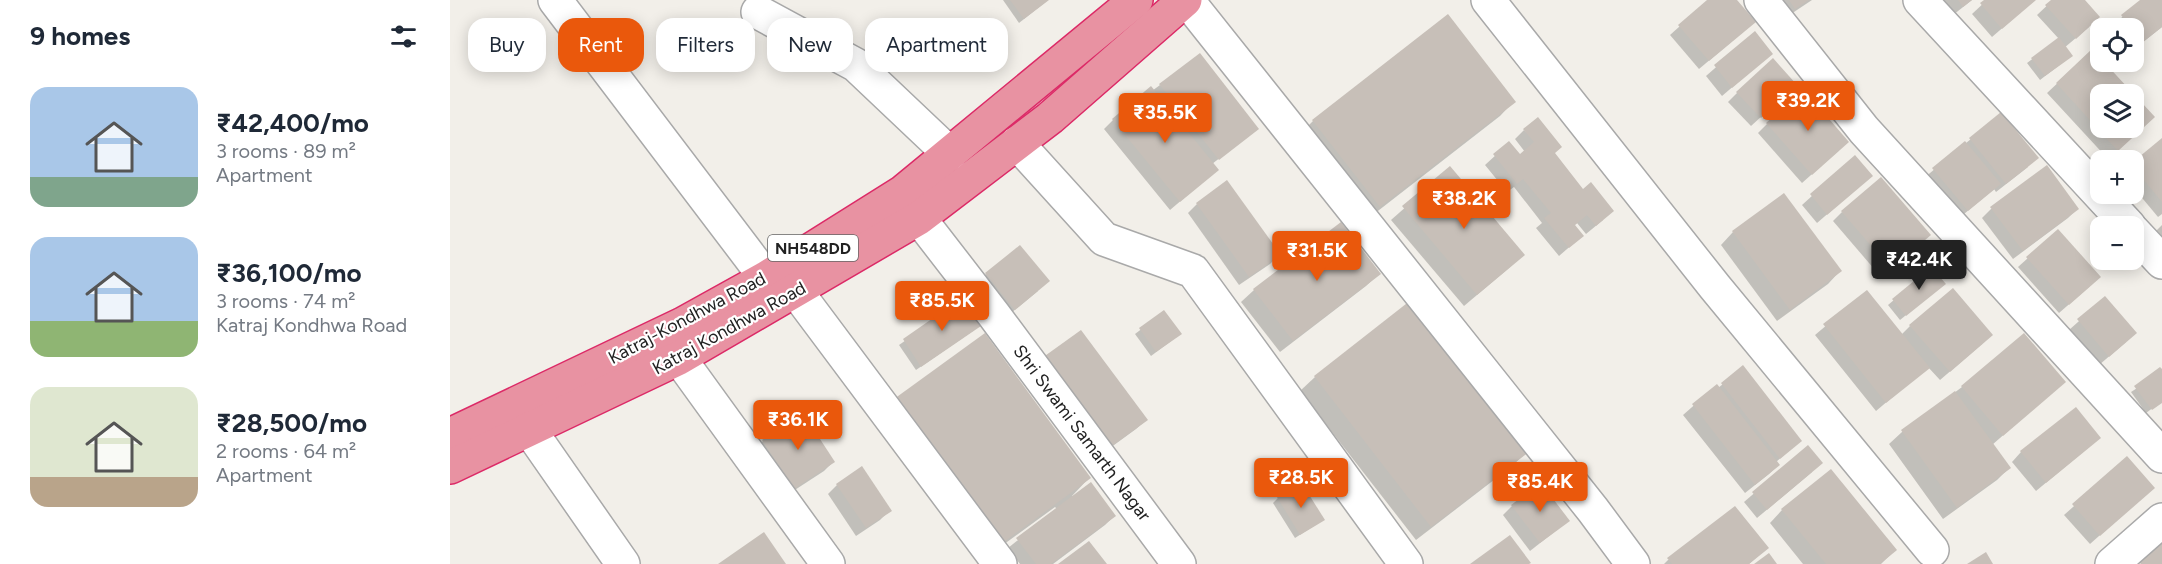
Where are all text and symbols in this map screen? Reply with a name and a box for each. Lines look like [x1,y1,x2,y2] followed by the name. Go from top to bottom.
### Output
[468,18,546,72] chip: Buy
[558,18,644,72] chip: Rent
[656,18,755,72] chip: Filters
[767,18,853,72] chip: New
[865,18,1008,72] chip: Apartment
[2090,18,2144,270] map controls
[2090,18,2144,72] button: locate
[30,20,130,52] text: 9 homes
[387,20,420,53] icon: filters
[1759,81,1857,132] pin: ₹39.2K
[2090,84,2144,138] button: layers
[1776,88,1840,112] text: ₹39.2K
[1116,93,1214,144] pin: ₹35.5K
[1133,100,1197,124] text: ₹35.5K
[216,107,369,139] text: ₹42,400/mo
[78,111,150,183] icon: home
[216,139,356,163] text: 3 rooms · 89 m²
[2090,150,2144,204] button: +
[216,163,313,187] text: Apartment
[1415,179,1513,230] pin: ₹38.2K
[1431,186,1497,210] text: ₹38.2K
[2090,216,2144,270] button: −
[1268,231,1366,282] pin: ₹31.5K
[768,235,858,261] road number: NH548DD
[1286,238,1348,262] text: ₹31.5K
[1870,240,1968,291] pin: ₹42.4K
[1885,247,1953,271] text: ₹42.4K
[216,257,362,289] text: ₹36,100/mo
[78,261,150,333] icon: home
[605,267,769,369] street label: Katraj-Kondhwa Road
[648,277,810,379] street label: Katraj Kondhwa Road
[893,281,991,332] pin: ₹85.5K
[909,288,975,312] text: ₹85.5K
[216,289,355,313] text: 3 rooms · 74 m²
[216,313,407,337] text: Katraj Kondhwa Road
[1009,341,1155,525] street label: Shri Swami Samarth Nagar
[749,400,847,451] pin: ₹36.1K
[216,407,367,439] text: ₹28,500/mo
[767,407,829,431] text: ₹36.1K
[78,411,150,483] icon: home
[216,439,356,463] text: 2 rooms · 64 m²
[1252,458,1350,509] pin: ₹28.5K
[1491,462,1589,513] pin: ₹85.4K
[216,463,313,487] text: Apartment
[1268,465,1334,489] text: ₹28.5K
[1507,469,1573,493] text: ₹85.4K

